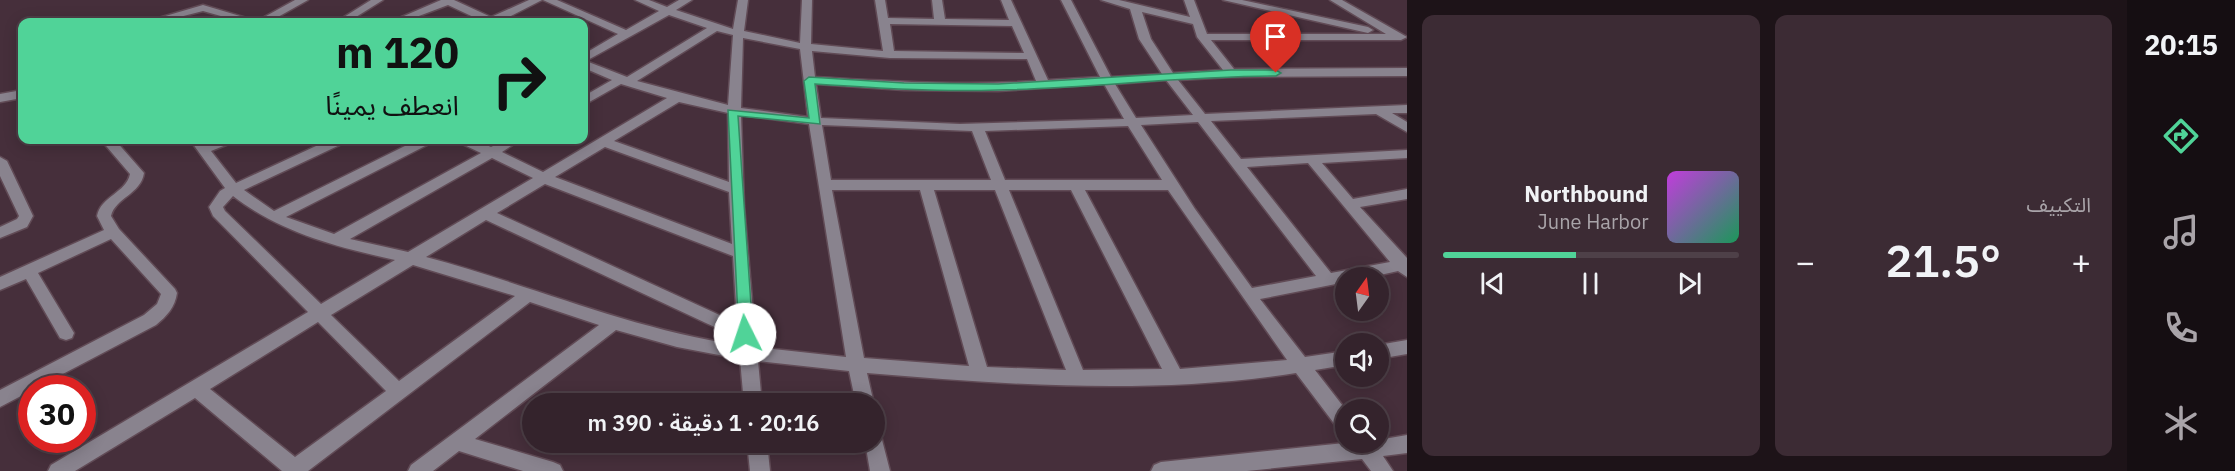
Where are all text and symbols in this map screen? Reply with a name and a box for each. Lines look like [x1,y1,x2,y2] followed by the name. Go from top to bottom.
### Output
[1250,11,1301,73] pin
[1259,20,1292,53] icon: arrive
[336,25,459,80] text: 120 m
[2144,27,2218,62] text: 20:15
[480,42,558,120] icon: right
[325,87,459,122] text: انعطف يمينًا
[2160,115,2202,157] icon: directions
[1524,179,1649,208] text: Northbound
[2027,191,2091,218] text: التكييف
[1538,208,1649,235] text: June Harbor
[2160,211,2202,253] icon: music
[1885,231,2001,289] text: 21.5°
[1796,240,1815,283] text: −
[2071,240,2091,283] text: +
[1335,267,1389,321] north arrow
[1335,267,1389,453] map controls
[1476,267,1509,300] icon: previous
[1574,267,1607,300] icon: pause
[1673,267,1706,300] icon: next
[713,302,777,366] position arrow
[2160,307,2202,349] icon: phone
[1335,333,1389,387] button: sound
[18,375,96,453] speed limit sign: 30
[1335,399,1389,453] button: search
[2160,402,2202,444] icon: climate
[587,408,820,437] text: 20:16 · 1 دقيقة · 390 m

